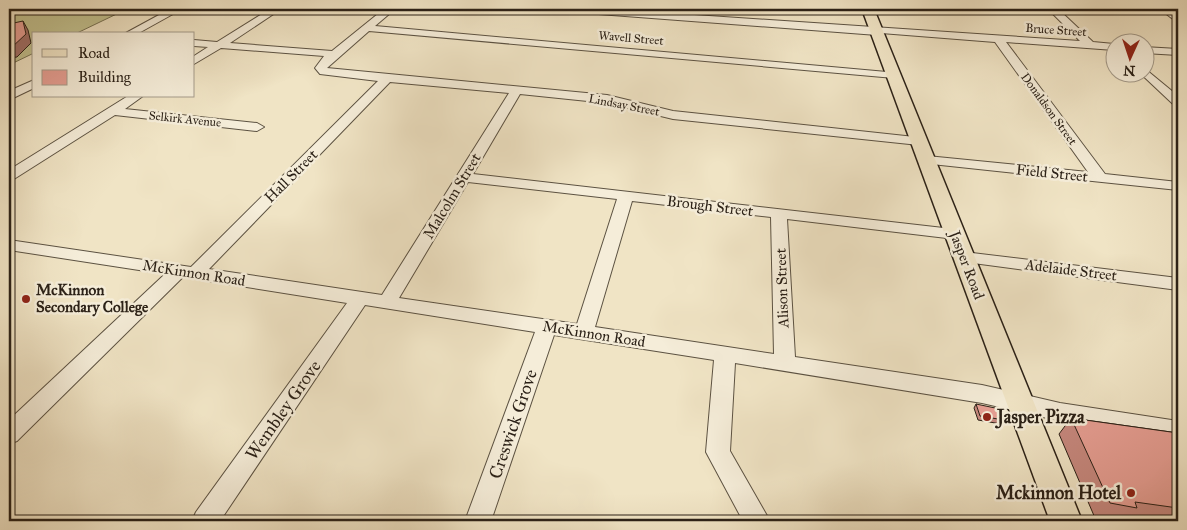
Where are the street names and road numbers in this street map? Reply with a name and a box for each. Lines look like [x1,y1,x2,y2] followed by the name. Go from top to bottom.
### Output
[1025,21,1088,39] street label: Bruce Street
[598,28,665,48] street label: Wavell Street
[1018,70,1080,148] street label: Donaldson Street
[587,91,661,119] street label: Lindsay Street
[148,108,222,130] street label: Selkirk Avenue
[261,145,322,206] street label: Hall Street
[419,149,485,242] street label: Malcolm Street
[1015,160,1090,186] street label: Field Street
[666,192,755,220] street label: Brough Street
[944,226,988,303] street label: Jasper Road
[772,247,792,329] street label: Alison Street
[1023,255,1119,285] street label: Adelaide Street
[141,256,247,290] street label: McKinnon Road
[541,317,647,351] street label: McKinnon Road
[240,356,326,464] street label: Wembley Grove
[484,366,542,482] street label: Creswick Grove

